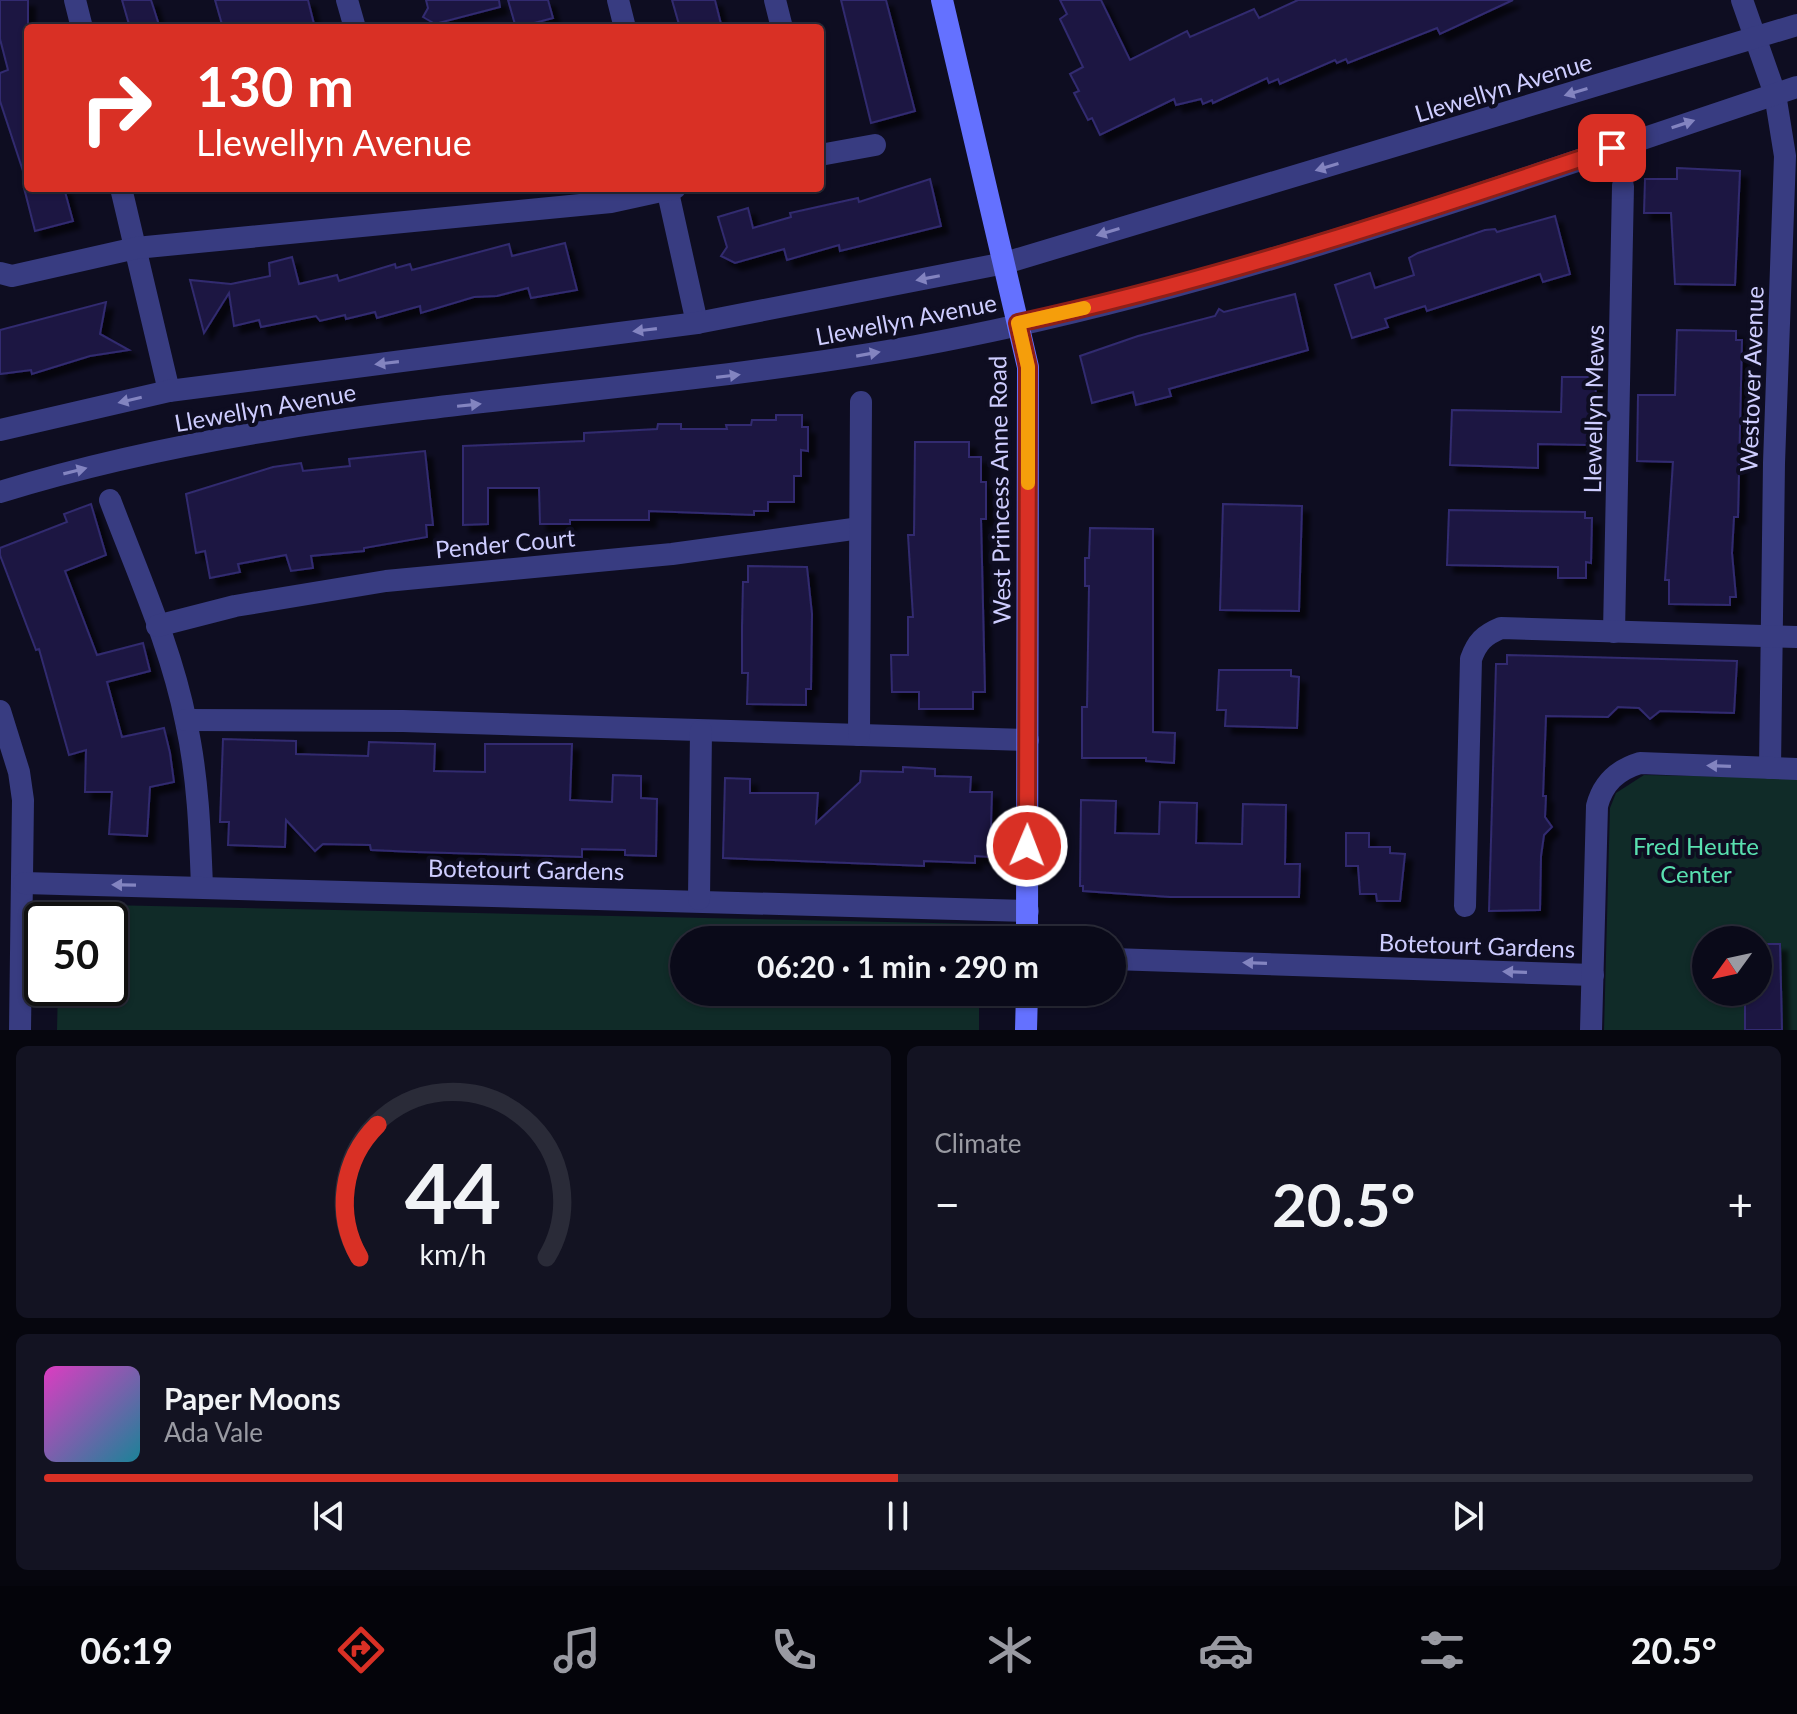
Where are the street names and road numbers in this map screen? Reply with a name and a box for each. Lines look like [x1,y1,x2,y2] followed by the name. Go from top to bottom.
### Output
[1411,46,1595,128] street label: Llewellyn Avenue
[1733,285,1769,473] street label: Westover Avenue
[813,287,999,351] street label: Llewellyn Avenue
[1577,324,1609,494] street label: Llewellyn Mews
[982,356,1016,624] street label: West Princess Anne Road
[172,377,358,437] street label: Llewellyn Avenue
[434,522,577,564] street label: Pender Court
[428,853,624,885] street label: Botetourt Gardens
[1378,927,1576,963] street label: Botetourt Gardens

